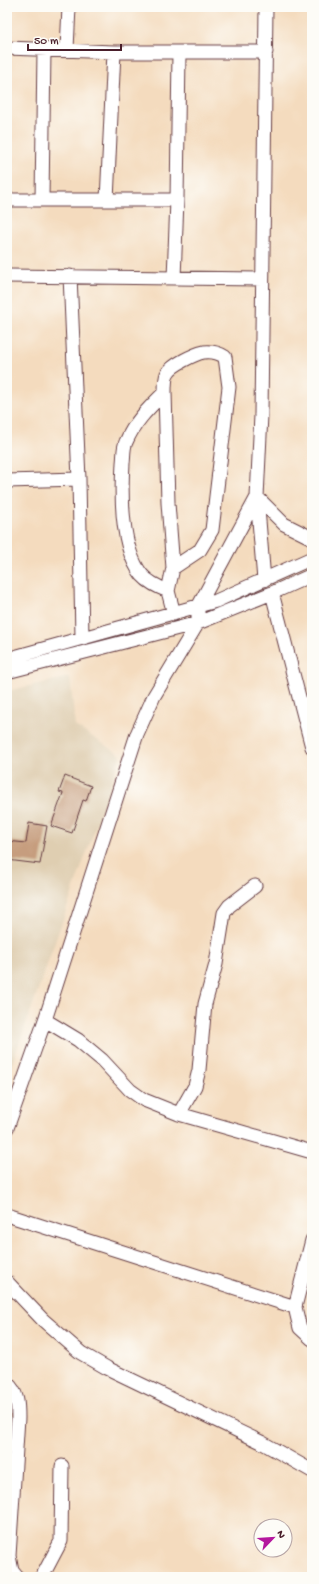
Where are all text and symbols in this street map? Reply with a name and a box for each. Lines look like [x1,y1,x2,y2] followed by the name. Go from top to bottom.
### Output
[28,26,121,52] scale bar
[34,35,59,49] text: 50 m
[253,1518,293,1558] north arrow
[273,1529,287,1540] text: N

